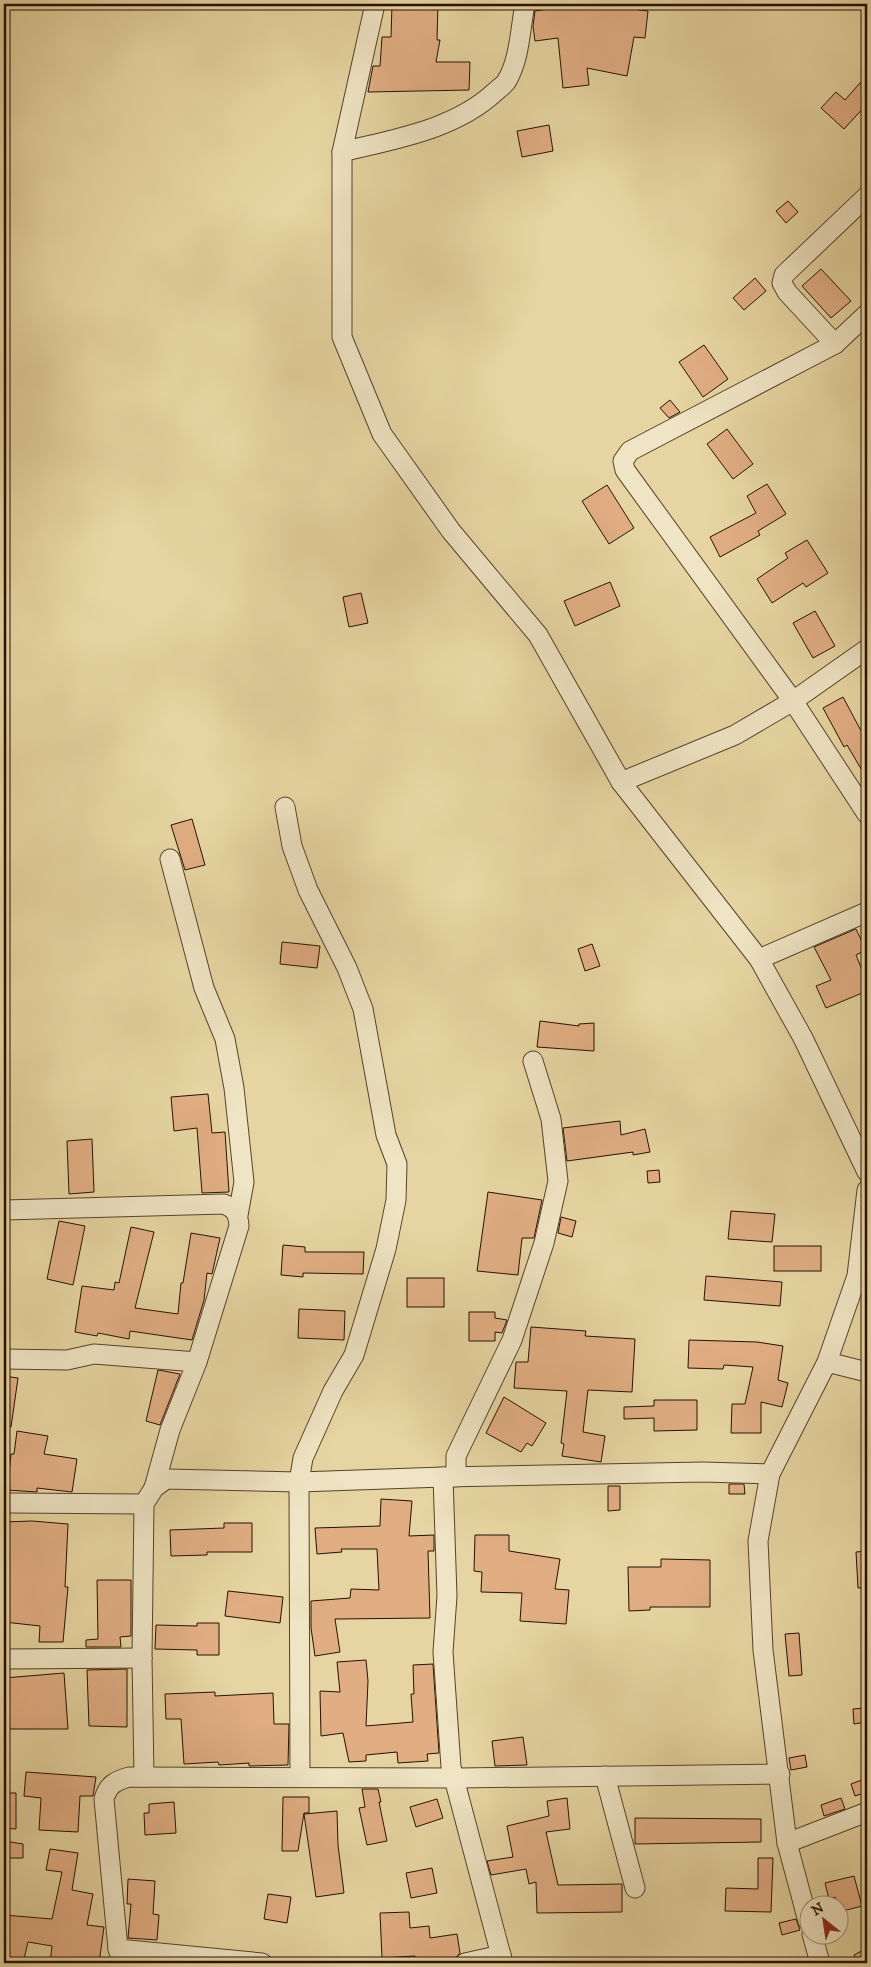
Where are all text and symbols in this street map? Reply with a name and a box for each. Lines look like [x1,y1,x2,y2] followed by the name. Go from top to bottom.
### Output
[798,1894,848,1944] north arrow
[809,1899,828,1920] text: N

